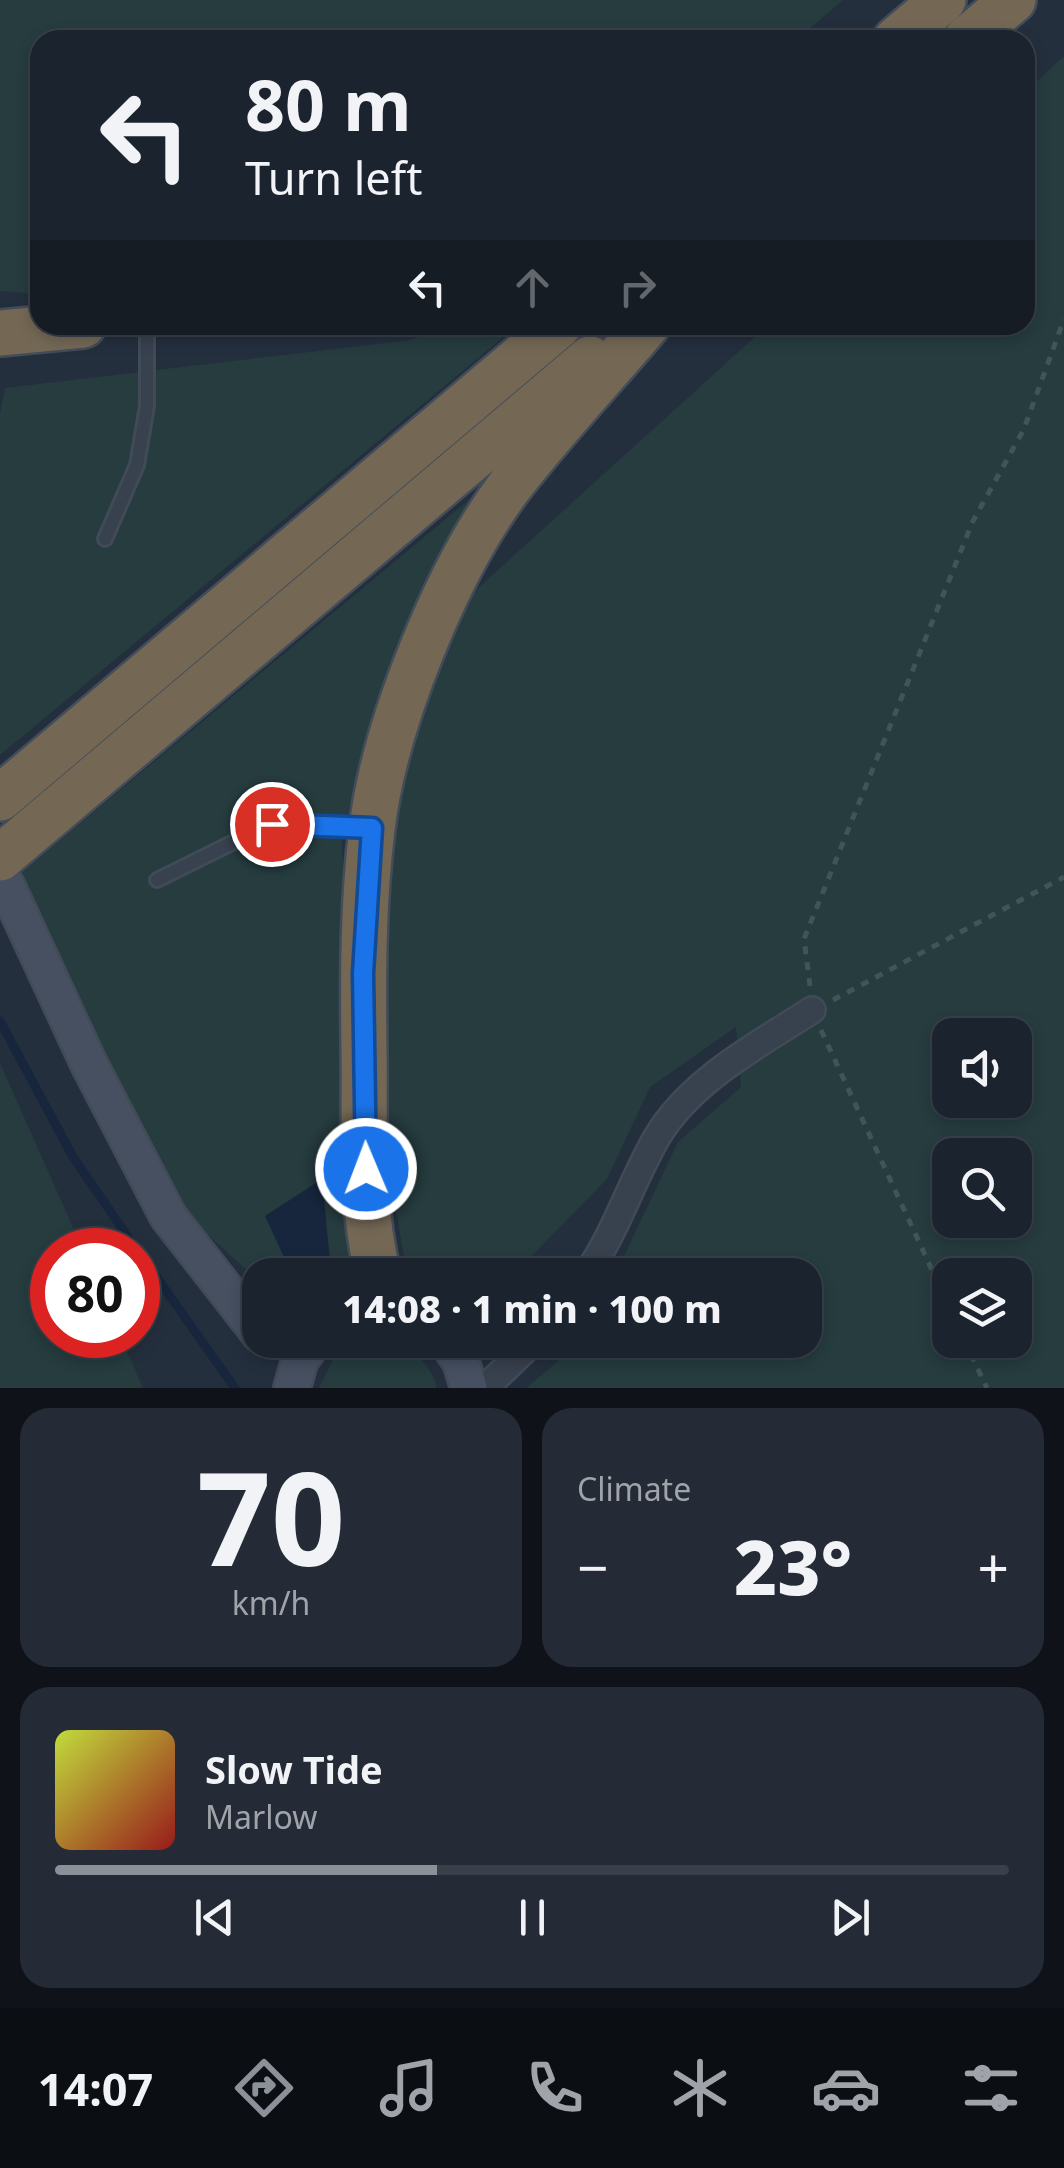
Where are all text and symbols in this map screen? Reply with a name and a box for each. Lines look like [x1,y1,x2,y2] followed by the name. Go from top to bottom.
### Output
[245,56,412,152] text: 80 m
[80,70,210,200] icon: left
[245,147,422,208] text: Turn left
[400,260,455,315] icon: left
[505,260,560,315] icon: ahead
[610,260,665,315] icon: right
[230,782,315,867] pin
[245,797,300,852] icon: arrive
[932,1018,1032,1358] map controls
[932,1018,1032,1118] button: sound
[314,1117,418,1221] position arrow
[932,1138,1032,1238] button: search
[30,1228,160,1358] speed limit sign: 80
[932,1258,1032,1358] button: layers
[342,1282,722,1334] text: 14:08 · 1 min · 100 m
[197,1427,345,1604] text: 70
[577,1467,691,1510] text: Climate
[734,1515,852,1617] text: 23°
[577,1529,608,1604] text: −
[978,1529,1009,1604] text: +
[232,1581,310,1624] text: km/h
[205,1743,383,1795] text: Slow Tide
[205,1795,317,1838] text: Marlow
[187,1890,242,1945] icon: previous
[505,1890,560,1945] icon: pause
[823,1890,878,1945] icon: next
[229,2053,299,2123] icon: directions
[374,2053,444,2123] icon: music
[520,2053,590,2123] icon: phone
[665,2053,735,2123] icon: climate
[811,2053,881,2123] icon: car
[956,2053,1026,2123] icon: filters
[38,2058,153,2119] text: 14:07

